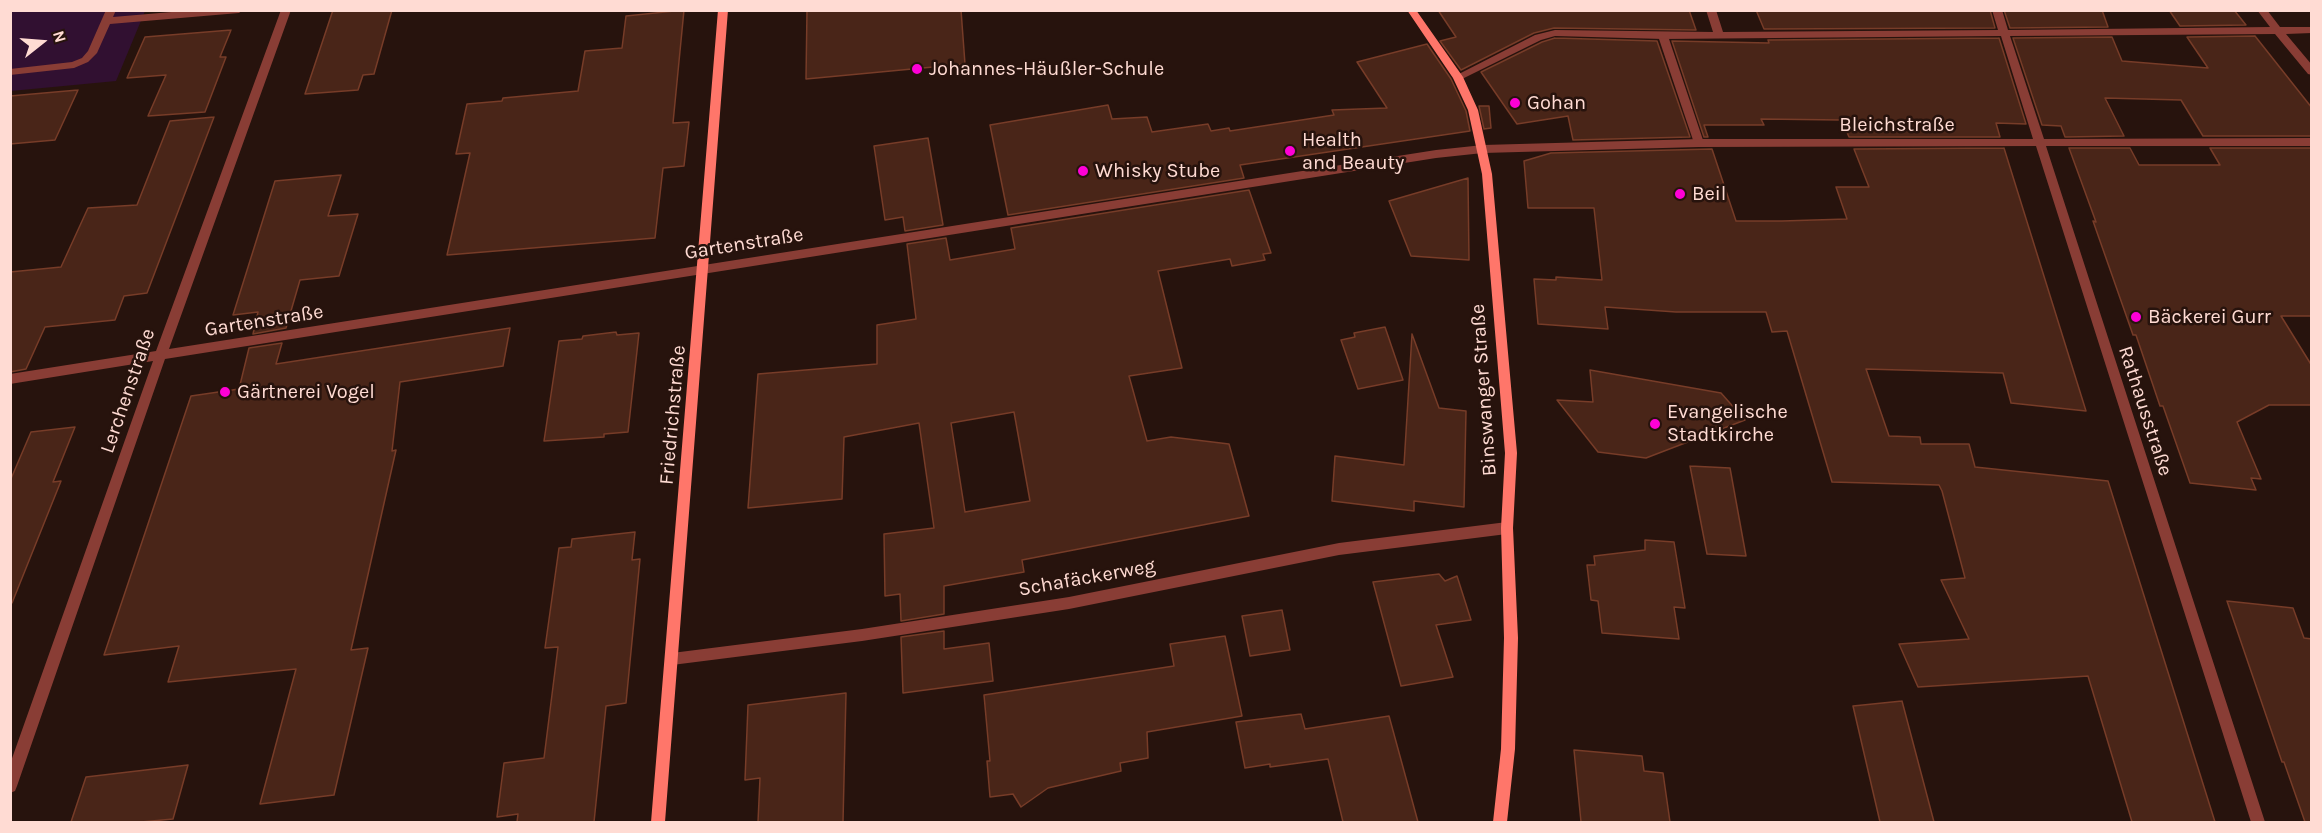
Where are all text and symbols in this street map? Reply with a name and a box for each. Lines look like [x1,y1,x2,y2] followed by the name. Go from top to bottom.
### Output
[12,12,72,72] north arrow
[49,28,70,45] text: N
[929,57,1164,81] place label: Johannes-Häußler-Schule
[910,62,924,76] marker: Johannes-Häußler-Schule
[1527,91,1586,115] place label: Gohan
[1508,96,1522,110] marker: Gohan
[1839,113,1955,137] street label: Bleichstraße
[1302,128,1404,175] place label: Health and Beauty
[1283,144,1297,158] marker: Health and Beauty
[1095,159,1220,183] place label: Whisky Stube
[1076,164,1090,178] marker: Whisky Stube
[1692,182,1726,206] place label: Beil
[1673,187,1687,201] marker: Beil
[683,223,805,265] street label: Gartenstraße
[203,300,325,342] street label: Gartenstraße
[1466,303,1502,477] street label: Binswanger Straße
[2148,305,2271,329] place label: Bäckerei Gurr
[2129,310,2143,324] marker: Bäckerei Gurr
[95,325,161,457] street label: Lerchenstraße
[2113,343,2177,479] street label: Rathausstraße
[655,344,691,486] street label: Friedrichstraße
[237,380,375,404] place label: Gärtnerei Vogel
[218,385,232,399] marker: Gärtnerei Vogel
[1667,400,1788,447] place label: Evangelische Stadtkirche
[1648,417,1662,431] marker: Evangelische Stadtkirche
[1017,554,1157,602] street label: Schafäckerweg

